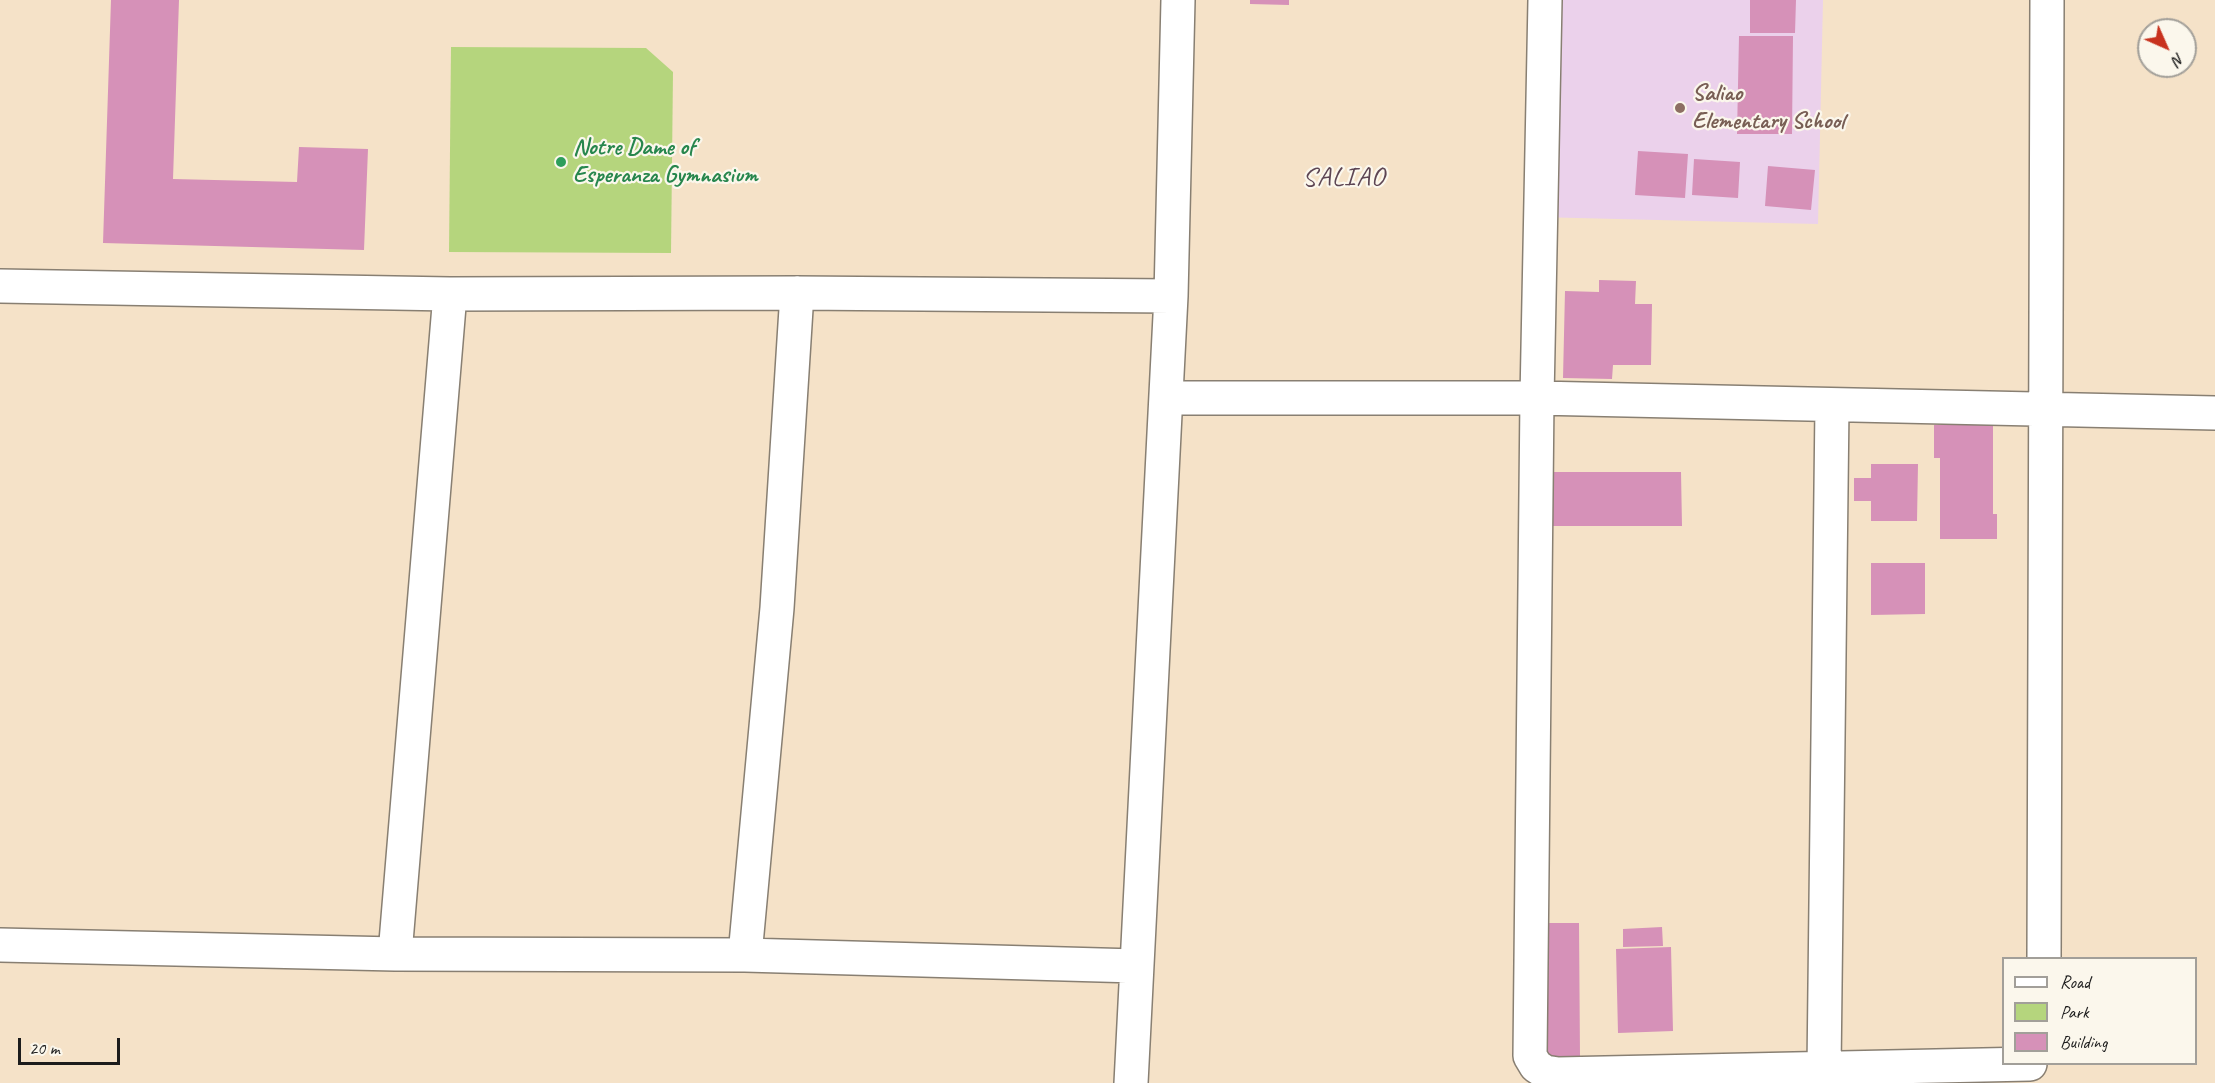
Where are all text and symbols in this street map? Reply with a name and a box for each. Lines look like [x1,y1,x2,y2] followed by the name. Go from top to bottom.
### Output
[2137,18,2197,78] north arrow
[2168,49,2189,70] text: N
[1692,80,1844,136] place label: Saliao Elementary School
[1673,101,1687,115] marker: Saliao Elementary School
[573,134,757,190] place label: Notre Dame of Esperanza Gymnasium
[554,155,568,169] marker: Notre Dame of Esperanza Gymnasium
[1302,162,1386,194] district label: SALIAO
[2002,957,2197,1065] legend
[2060,971,2090,993] text: Road
[2060,1001,2089,1023] text: Park
[21,1026,123,1064] scale bar
[2060,1031,2107,1053] text: Building
[29,1037,60,1059] text: 20 m

